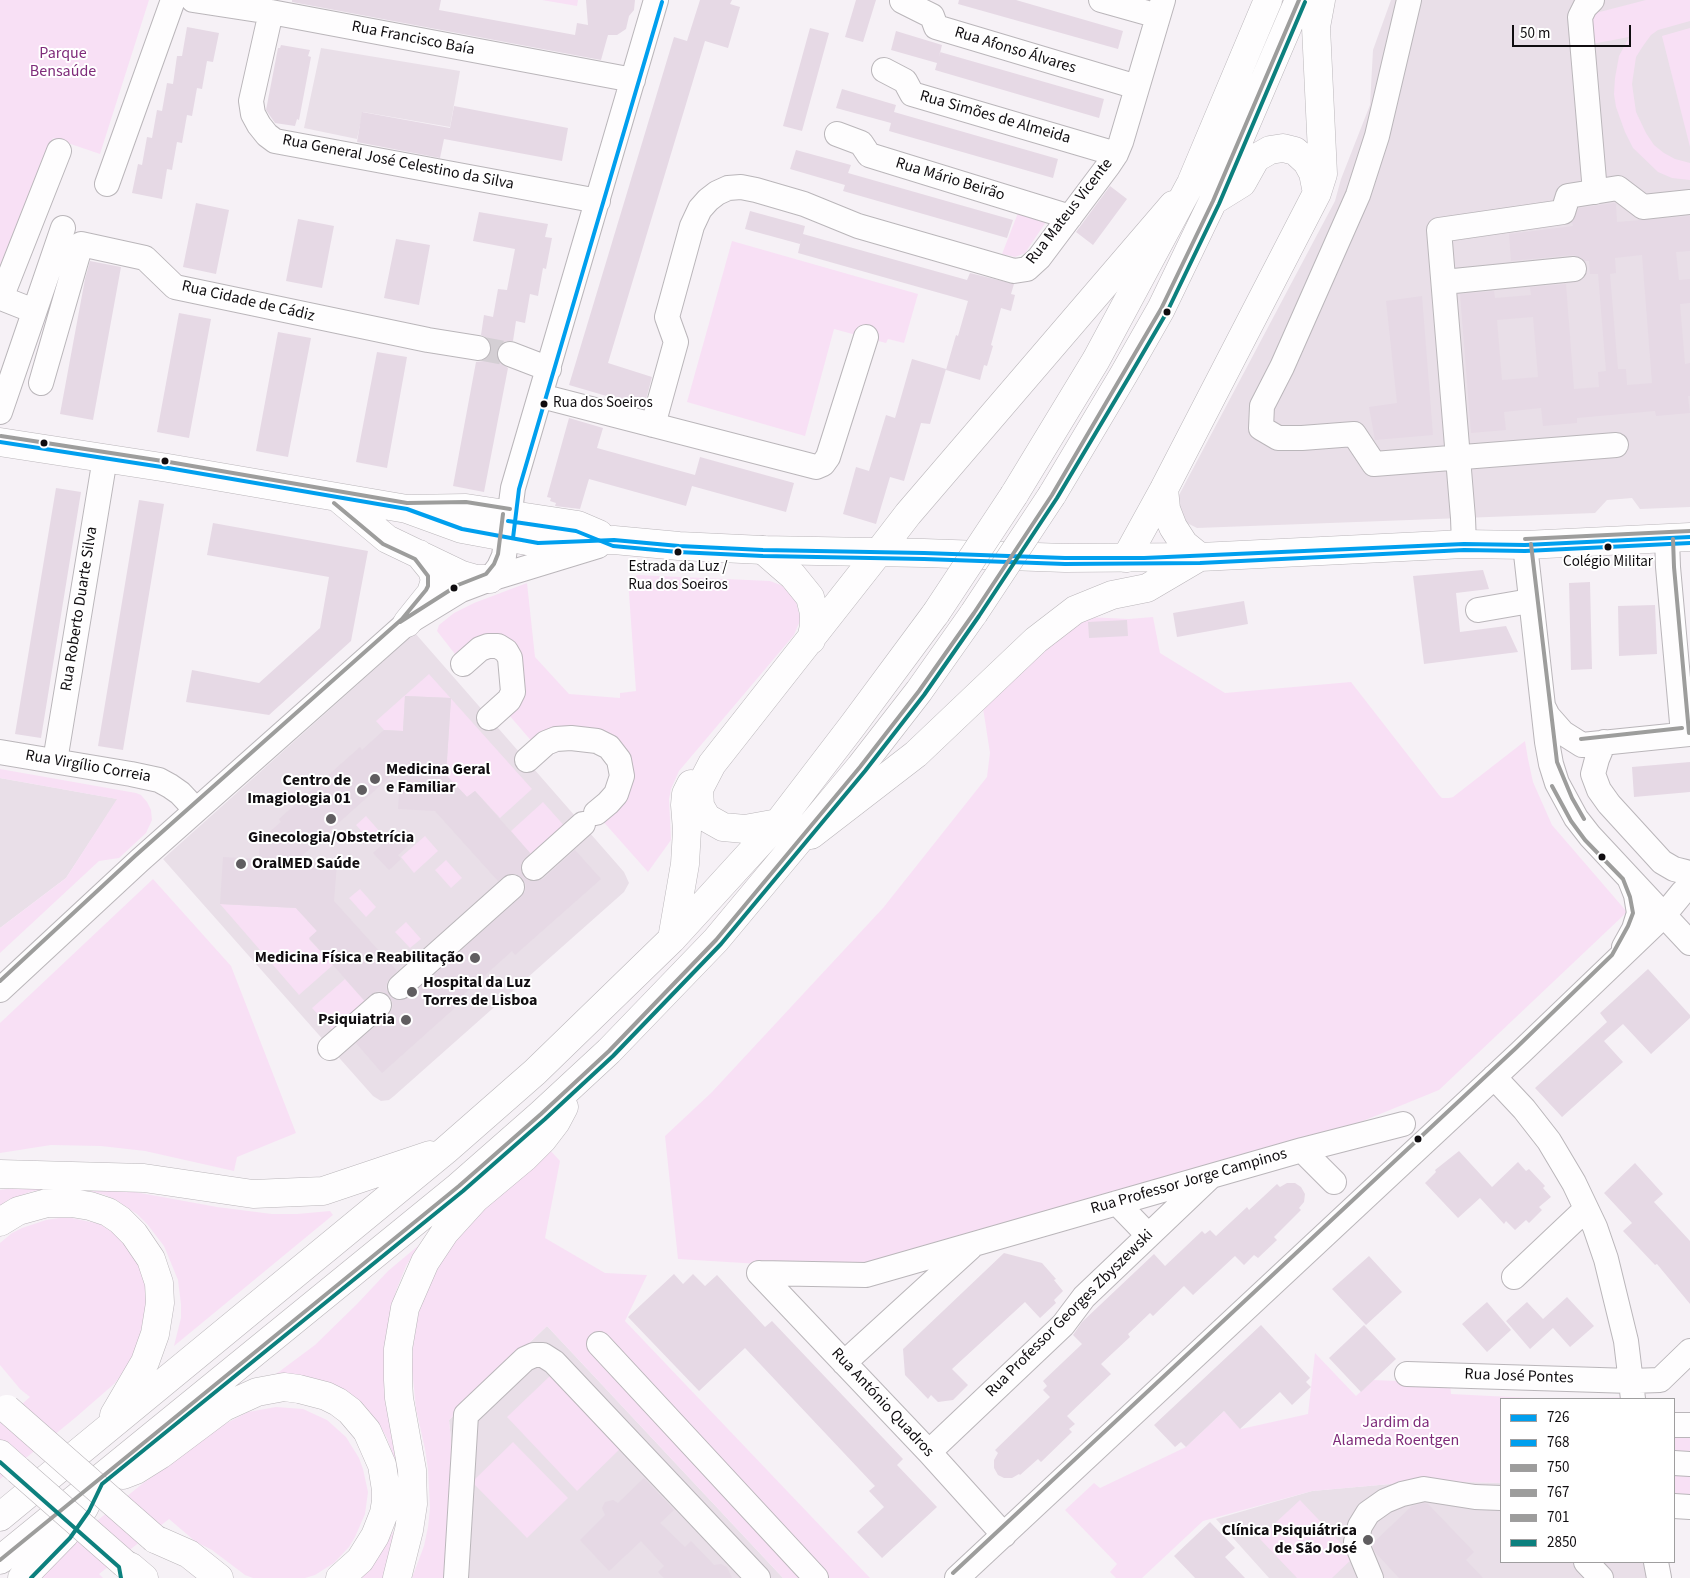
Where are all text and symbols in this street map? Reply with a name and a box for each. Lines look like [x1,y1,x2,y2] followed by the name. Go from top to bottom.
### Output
[1515,15,1634,47] scale bar
[350,18,476,60] street label: Rua Francisco Baía
[952,23,1078,79] street label: Rua Afonso Álvares
[1520,23,1550,44] text: 50 m
[30,44,96,82] park label: Parque Bensaúde
[917,87,1073,149] street label: Rua Simões de Almeida
[281,131,515,195] street label: Rua General José Celestino da Silva
[893,154,1007,206] street label: Rua Mário Beirão
[1023,155,1117,269] street label: Rua Mateus Vicente
[180,277,316,327] street label: Rua Cidade de Cádiz
[1162,307,1172,317] unlabelled marker
[553,395,653,413] place label: Rua dos Soeiros
[539,399,549,409] marker: Rua dos Soeiros
[39,438,49,448] unlabelled marker
[160,456,170,466] unlabelled marker
[58,525,102,693] street label: Rua Roberto Duarte Silva
[1603,542,1613,552] marker: Colégio Militar
[673,547,683,557] marker: Estrada da Luz / Rua dos Soeiros
[1563,554,1653,572] place label: Colégio Militar
[628,559,728,594] place label: Estrada da Luz / Rua dos Soeiros
[449,583,459,593] unlabelled marker
[24,747,152,787] street label: Rua Virgílio Correia
[386,760,490,798] place label: Medicina Geral e Familiar
[247,771,351,809] place label: Centro de Imagiologia 01
[368,772,382,786] marker: Medicina Geral e Familiar
[355,783,369,797] marker: Centro de Imagiologia 01
[324,812,338,826] marker: Ginecologia/Obstetrícia
[248,828,414,848] place label: Ginecologia/Obstetrícia
[1597,852,1607,862] unlabelled marker
[252,854,360,874] place label: OralMED Saúde
[234,857,248,871] marker: OralMED Saúde
[255,948,464,968] place label: Medicina Física e Reabilitação
[468,951,482,965] marker: Medicina Física e Reabilitação
[423,973,537,1011] place label: Hospital da Luz Torres de Lisboa
[405,985,419,999] marker: Hospital da Luz Torres de Lisboa
[318,1010,395,1030] place label: Psiquiatria
[399,1013,413,1027] marker: Psiquiatria
[1413,1134,1423,1144] unlabelled marker
[1089,1145,1289,1219] street label: Rua Professor Jorge Campinos
[982,1226,1158,1402] street label: Rua Professor Georges Zbyszewski
[827,1345,937,1461] street label: Rua António Quadros
[1464,1366,1574,1388] street label: Rua José Pontes
[1500,1398,1675,1563] legend
[1547,1407,1569,1428] text: 726
[1333,1413,1459,1451] park label: Jardim da Alameda Roentgen
[1547,1432,1569,1453] text: 768
[1547,1457,1569,1478] text: 750
[1547,1482,1569,1503] text: 767
[1547,1507,1569,1528] text: 701
[1222,1521,1357,1559] place label: Clínica Psiquiátrica de São José
[1547,1532,1577,1553] text: 2850
[1361,1533,1375,1547] marker: Clínica Psiquiátrica de São José

